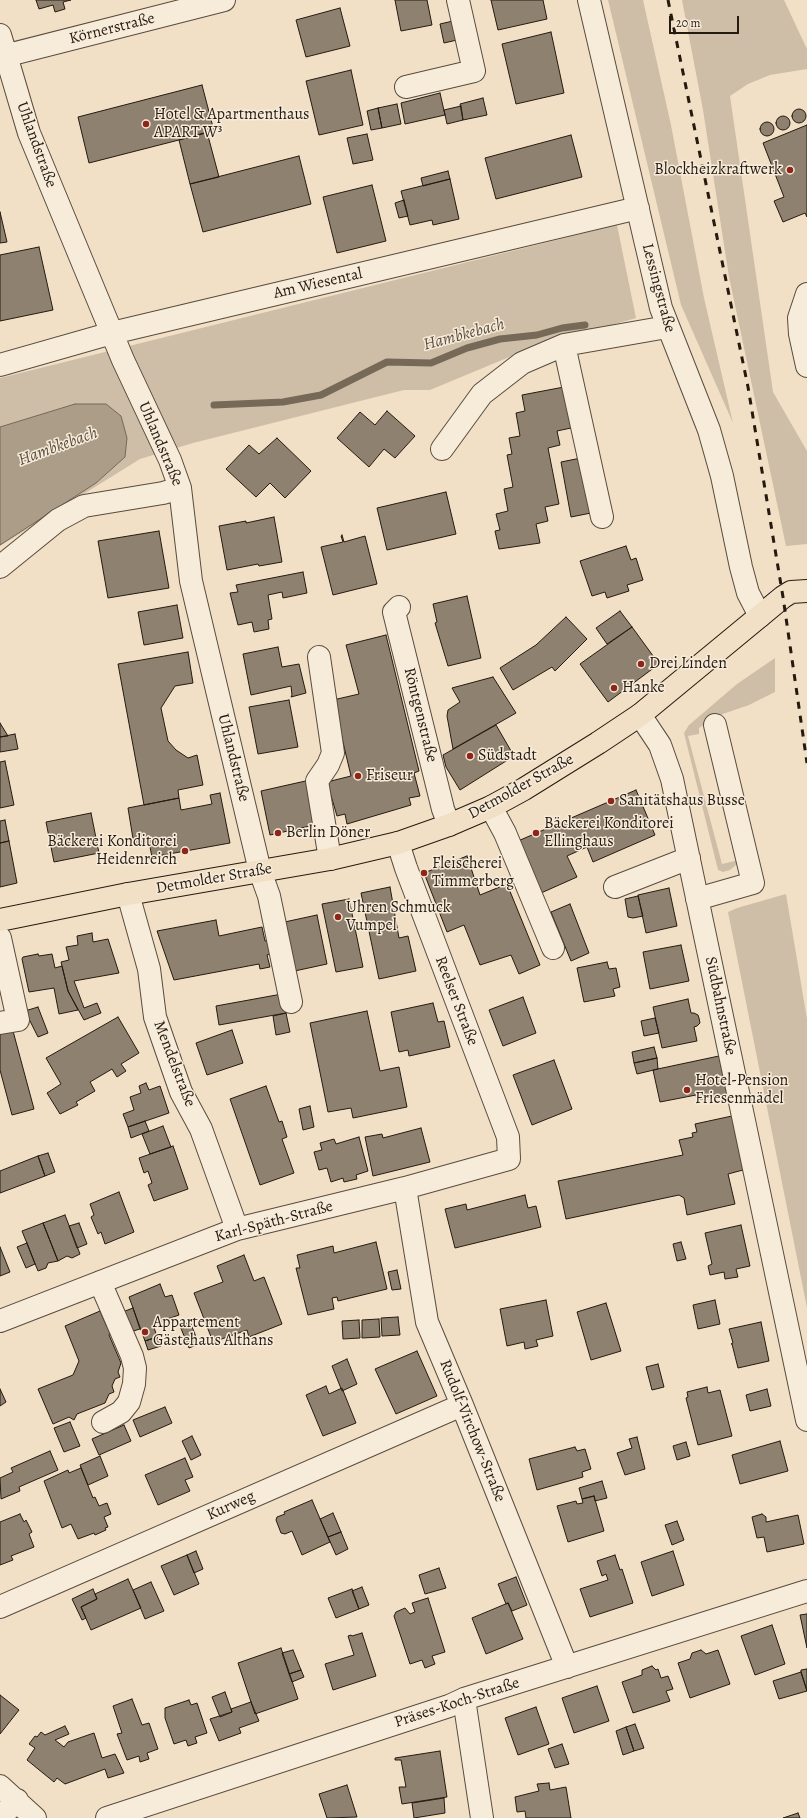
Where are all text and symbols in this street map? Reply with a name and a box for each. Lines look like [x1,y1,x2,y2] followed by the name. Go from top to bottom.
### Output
[671,8,741,34] scale bar
[67,9,157,49] street label: Körnerstraße
[676,15,700,31] text: 20 m
[12,99,60,191] street label: Uhlandstraße
[154,105,310,143] place label: Hotel & Apartmenthaus APART W³
[141,119,151,129] marker: Hotel & Apartmenthaus APART W³
[654,160,782,180] place label: Blockheizkraftwerk
[785,165,795,175] marker: Blockheizkraftwerk
[637,241,679,335] street label: Lessingstraße
[272,264,364,304] street label: Am Wiesental
[421,314,507,356] water label: Hambkebach
[134,399,186,489] street label: Uhlandstraße
[15,423,101,471] water label: Hambkebach
[649,654,727,674] place label: Drei Linden
[636,659,646,669] marker: Drei Linden
[399,666,441,764] street label: Röntgenstraße
[622,678,665,698] place label: Hanke
[609,683,619,693] marker: Hanke
[213,712,253,804] street label: Uhlandstraße
[478,746,537,766] place label: Südstadt
[465,750,577,824] street label: Detmolder Straße
[465,751,475,761] marker: Südstadt
[366,766,413,786] place label: Friseur
[353,771,363,781] marker: Friseur
[619,791,745,811] place label: Sanitätshaus Busse
[606,796,616,806] marker: Sanitätshaus Busse
[544,814,674,852] place label: Bäckerei Konditorei Ellinghaus
[286,823,370,843] place label: Berlin Döner
[273,828,283,838] marker: Berlin Döner
[531,828,541,838] marker: Bäckerei Konditorei Ellinghaus
[47,832,177,870] place label: Bäckerei Konditorei Heidenreich
[180,846,190,856] marker: Bäckerei Konditorei Heidenreich
[432,854,514,892] place label: Fleischerei Timmerberg
[154,859,274,899] street label: Detmolder Straße
[419,868,429,878] marker: Fleischerei Timmerberg
[346,898,451,936] place label: Uhren Schmuck Vumpel
[333,912,343,922] marker: Uhren Schmuck Vumpel
[430,954,482,1048] street label: Reelser Straße
[700,955,740,1057] street label: Südbahnstraße
[149,1018,199,1110] street label: Mendelstraße
[695,1071,788,1109] place label: Hotel-Pension Friesenmädel
[682,1085,692,1095] marker: Hotel-Pension Friesenmädel
[213,1197,335,1247] street label: Karl-Späth-Straße
[153,1313,274,1351] place label: Appartement Gästehaus Althans
[140,1327,150,1337] marker: Appartement Gästehaus Althans
[435,1357,509,1505] street label: Rudolf-Virchow-Straße
[204,1487,258,1525] street label: Kurweg
[392,1674,522,1732] street label: Präses-Koch-Straße

